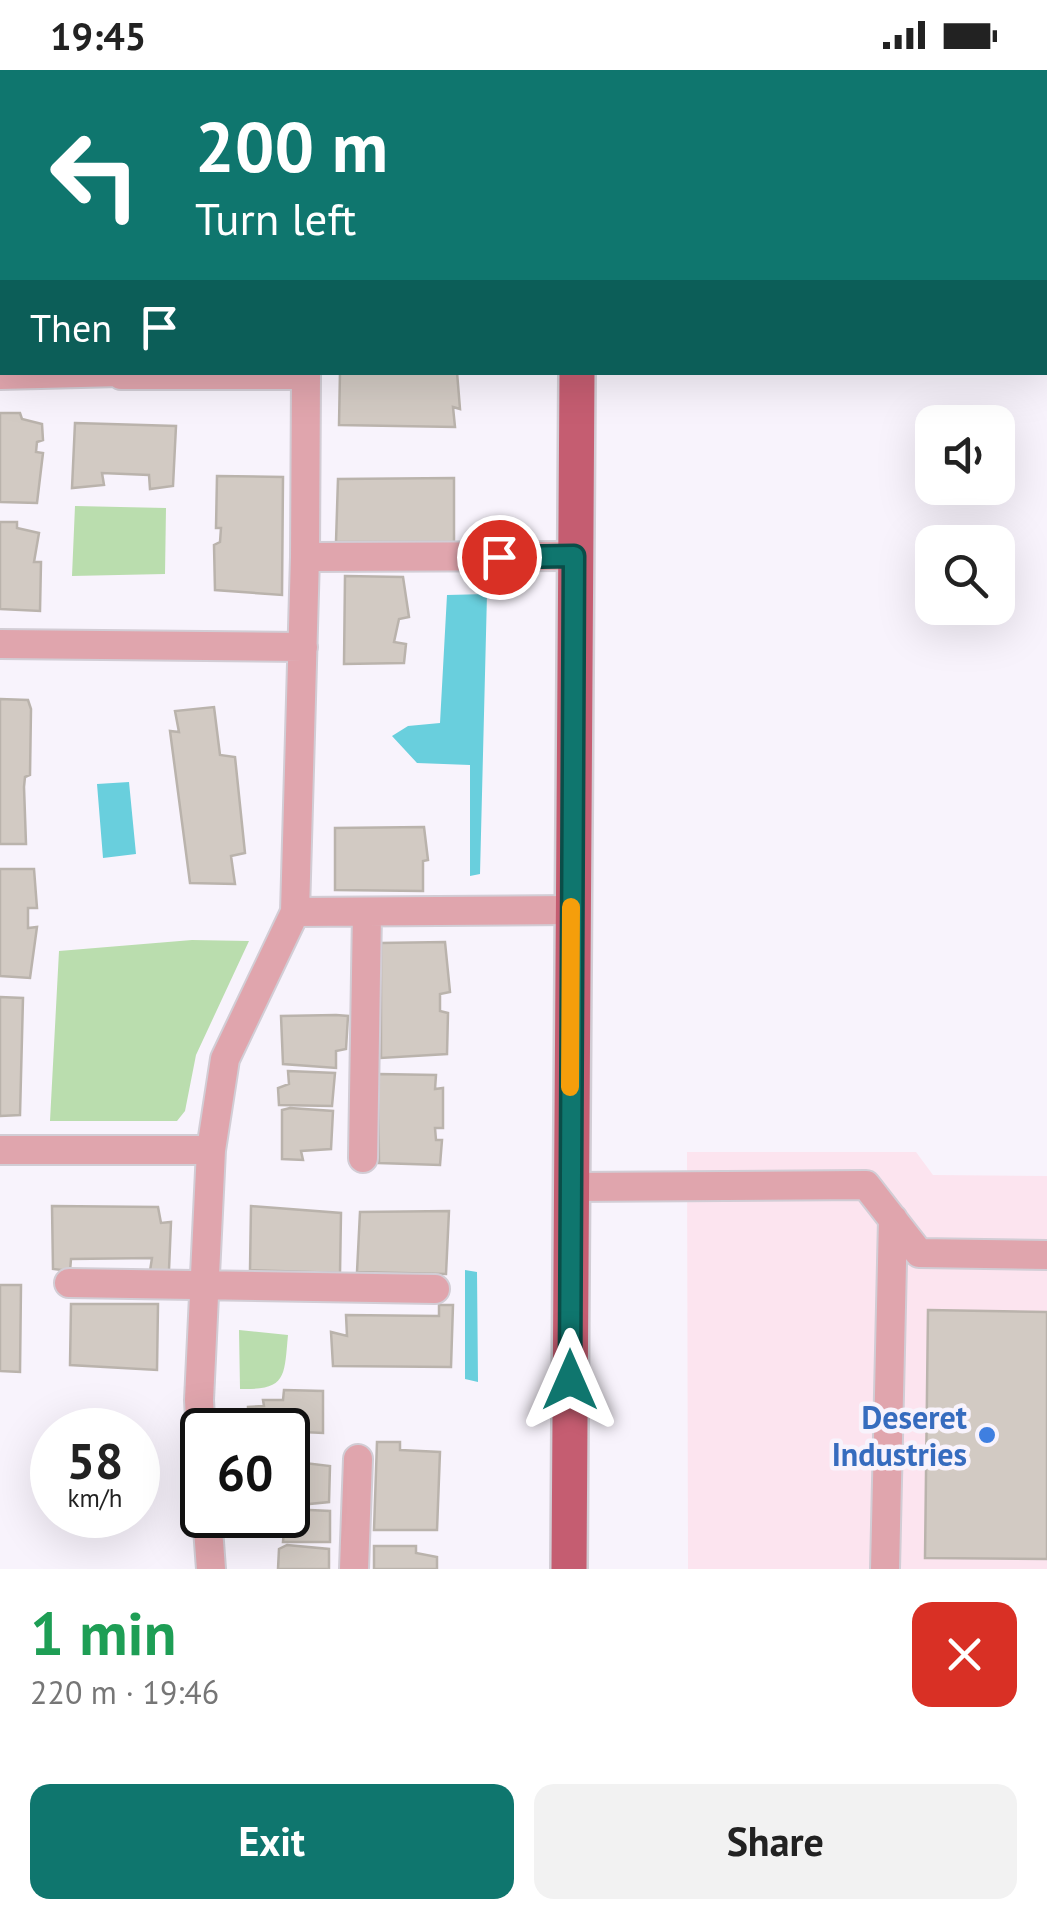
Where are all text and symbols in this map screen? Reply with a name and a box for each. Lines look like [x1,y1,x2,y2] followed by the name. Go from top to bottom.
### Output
[50,11,146,60] text: 19:45
[195,101,388,191] text: 200 m
[30,110,160,240] icon: left
[195,189,356,247] text: Turn left
[132,300,187,355] icon: arrive
[30,303,112,352] text: Then
[915,405,1015,625] map controls
[915,405,1015,505] button: sound
[457,515,542,600] pin
[915,525,1015,625] button: search
[472,530,527,585] icon: arrive
[518,1328,622,1432] position arrow
[832,1396,968,1475] place label: Deseret Industries
[180,1408,310,1538] speed limit sign: 60
[976,1424,998,1446] marker: Deseret Industries
[67,1428,123,1493] text: 58
[68,1482,122,1514] text: km/h
[30,1594,176,1672] text: 1 min
[912,1602,1017,1707] button: close
[30,1671,219,1713] text: 220 m · 19:46
[30,1784,514,1899] button: Exit
[534,1784,1017,1899] button: Share

